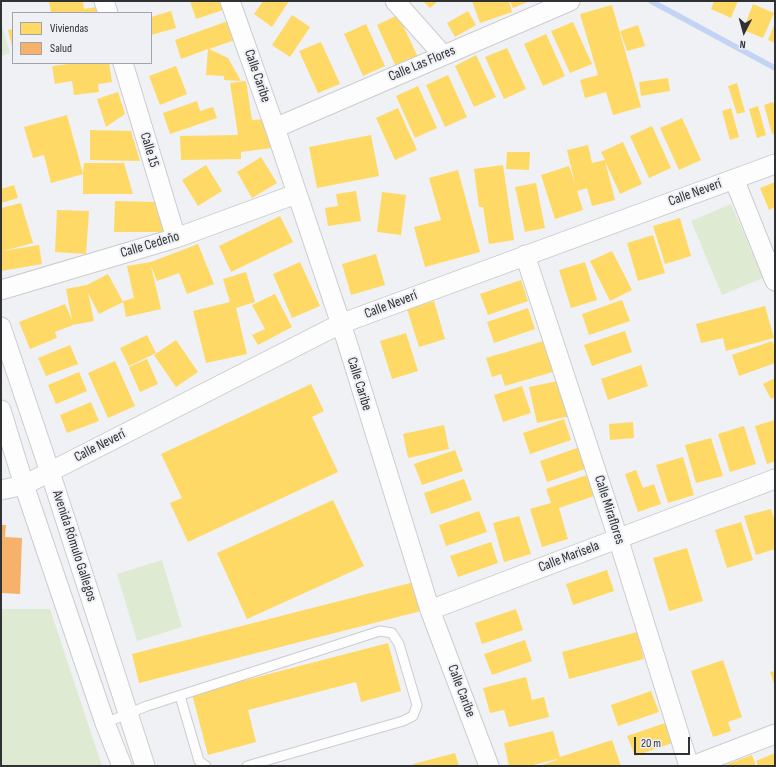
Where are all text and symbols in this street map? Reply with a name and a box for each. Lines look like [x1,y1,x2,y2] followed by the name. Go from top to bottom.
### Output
[12,12,152,64] legend
[724,12,764,52] north arrow
[50,21,88,36] text: Viviendas
[739,38,746,51] text: N
[50,41,72,56] text: Salud
[386,42,458,86] street label: Calle Las Flores
[240,47,274,105] street label: Calle Caribe
[136,131,162,169] street label: Calle 15
[666,176,724,210] street label: Calle Neverí
[119,228,181,262] street label: Calle Cedeño
[362,287,420,323] street label: Calle Neverí
[343,355,375,413] street label: Calle Caribe
[72,426,128,466] street label: Calle Neverí
[590,473,628,547] street label: Calle Miraflores
[48,488,100,604] street label: Avenida Rómulo Gallegos
[536,538,602,576] street label: Calle Marisela
[443,662,479,720] street label: Calle Caribe
[636,729,692,755] scale bar
[641,736,661,751] text: 20 m

